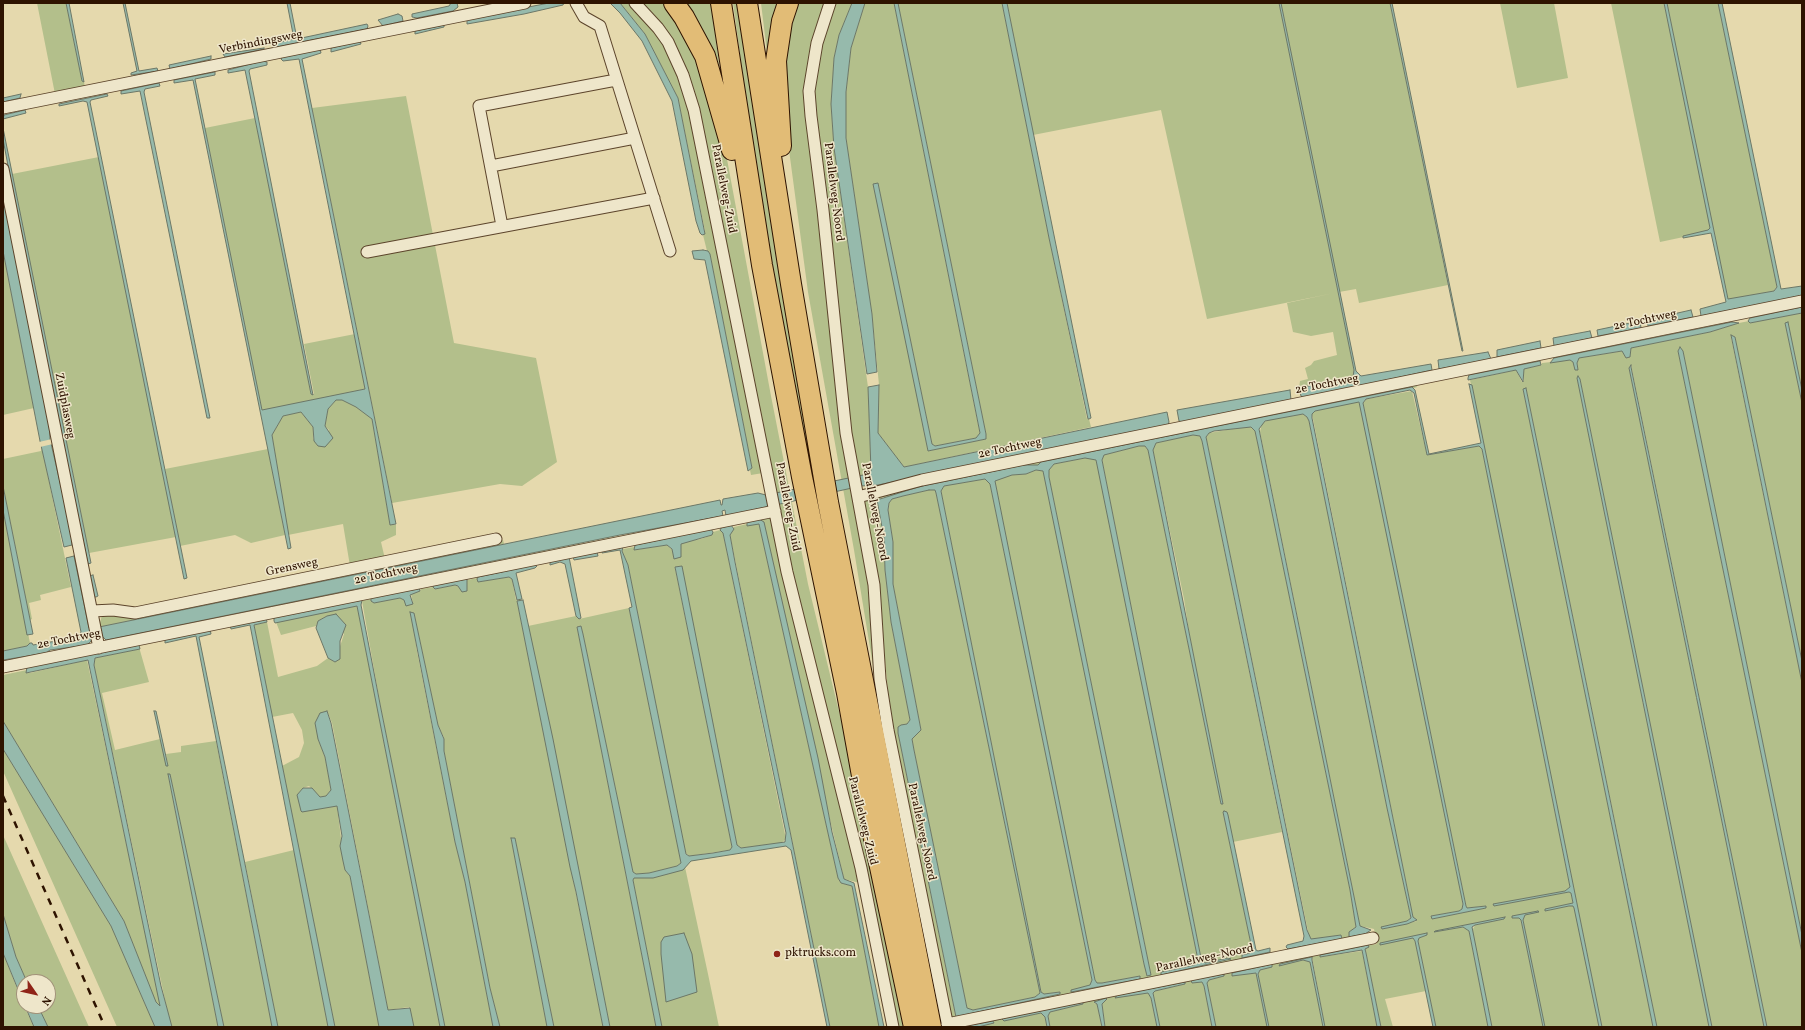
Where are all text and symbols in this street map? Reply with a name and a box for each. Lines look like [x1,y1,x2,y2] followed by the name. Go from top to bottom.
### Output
[218,28,304,58] street label: Verbindingsweg
[820,142,846,242] street label: Parallelweg-Noord
[707,143,739,235] street label: Parallelweg-Zuid
[1612,307,1678,335] street label: 2e Tochtweg
[51,372,77,440] street label: Zuidplasweg
[1294,372,1360,398] street label: 2e Tochtweg
[977,435,1043,463] street label: 2e Tochtweg
[771,461,803,553] street label: Parallelweg-Zuid
[857,462,891,562] street label: Parallelweg-Noord
[265,555,319,581] street label: Grensweg
[353,561,419,589] street label: 2e Tochtweg
[36,627,102,653] street label: 2e Tochtweg
[844,775,880,867] street label: Parallelweg-Zuid
[904,782,938,882] street label: Parallelweg-Noord
[1155,942,1255,976] street label: Parallelweg-Noord
[785,947,856,961] place label: pktrucks.com
[772,949,782,959] marker: pktrucks.com
[16,974,56,1014] north arrow
[37,993,54,1008] text: N

